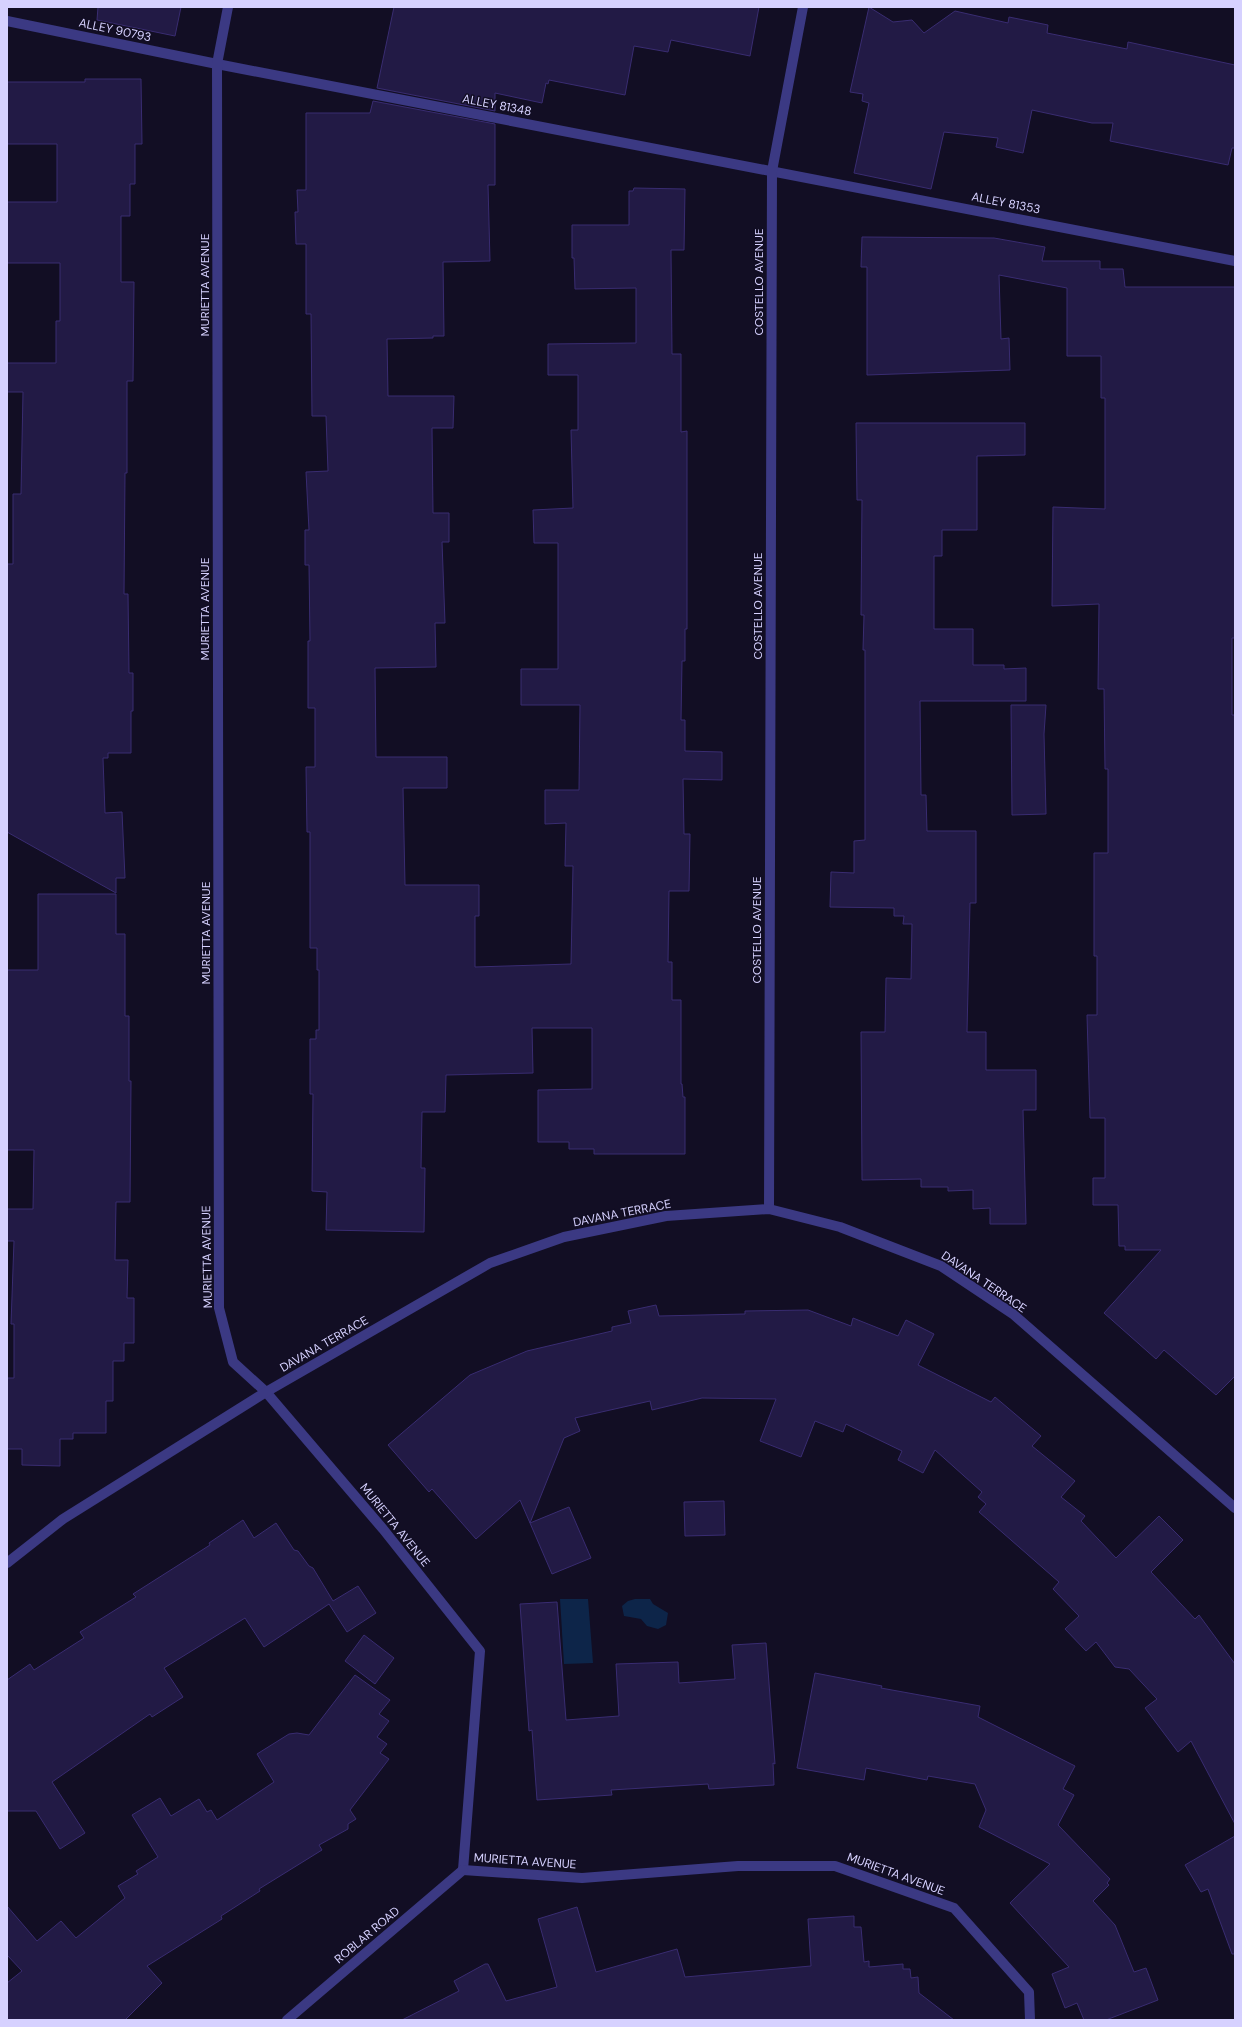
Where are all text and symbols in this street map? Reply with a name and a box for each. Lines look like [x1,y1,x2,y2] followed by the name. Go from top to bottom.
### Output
[77,15,153,45] street label: ALLEY 90793
[461,90,533,120] street label: ALLEY 81348
[970,188,1042,218] street label: ALLEY 81353
[751,228,767,336] street label: COSTELLO AVENUE
[197,233,213,336] street label: MURIETTA AVENUE
[750,552,766,660] street label: COSTELLO AVENUE
[197,557,213,660] street label: MURIETTA AVENUE
[749,876,765,984] street label: COSTELLO AVENUE
[198,881,214,984] street label: MURIETTA AVENUE
[572,1196,673,1230] street label: DAVANA TERRACE
[198,1205,216,1309] street label: MURIETTA AVENUE
[938,1248,1030,1317] street label: DAVANA TERRACE
[277,1312,371,1376] street label: DAVANA TERRACE
[356,1480,434,1570] street label: MURIETTA AVENUE
[473,1849,577,1873] street label: MURIETTA AVENUE
[845,1849,947,1899] street label: MURIETTA AVENUE
[331,1903,403,1967] street label: ROBLAR ROAD

